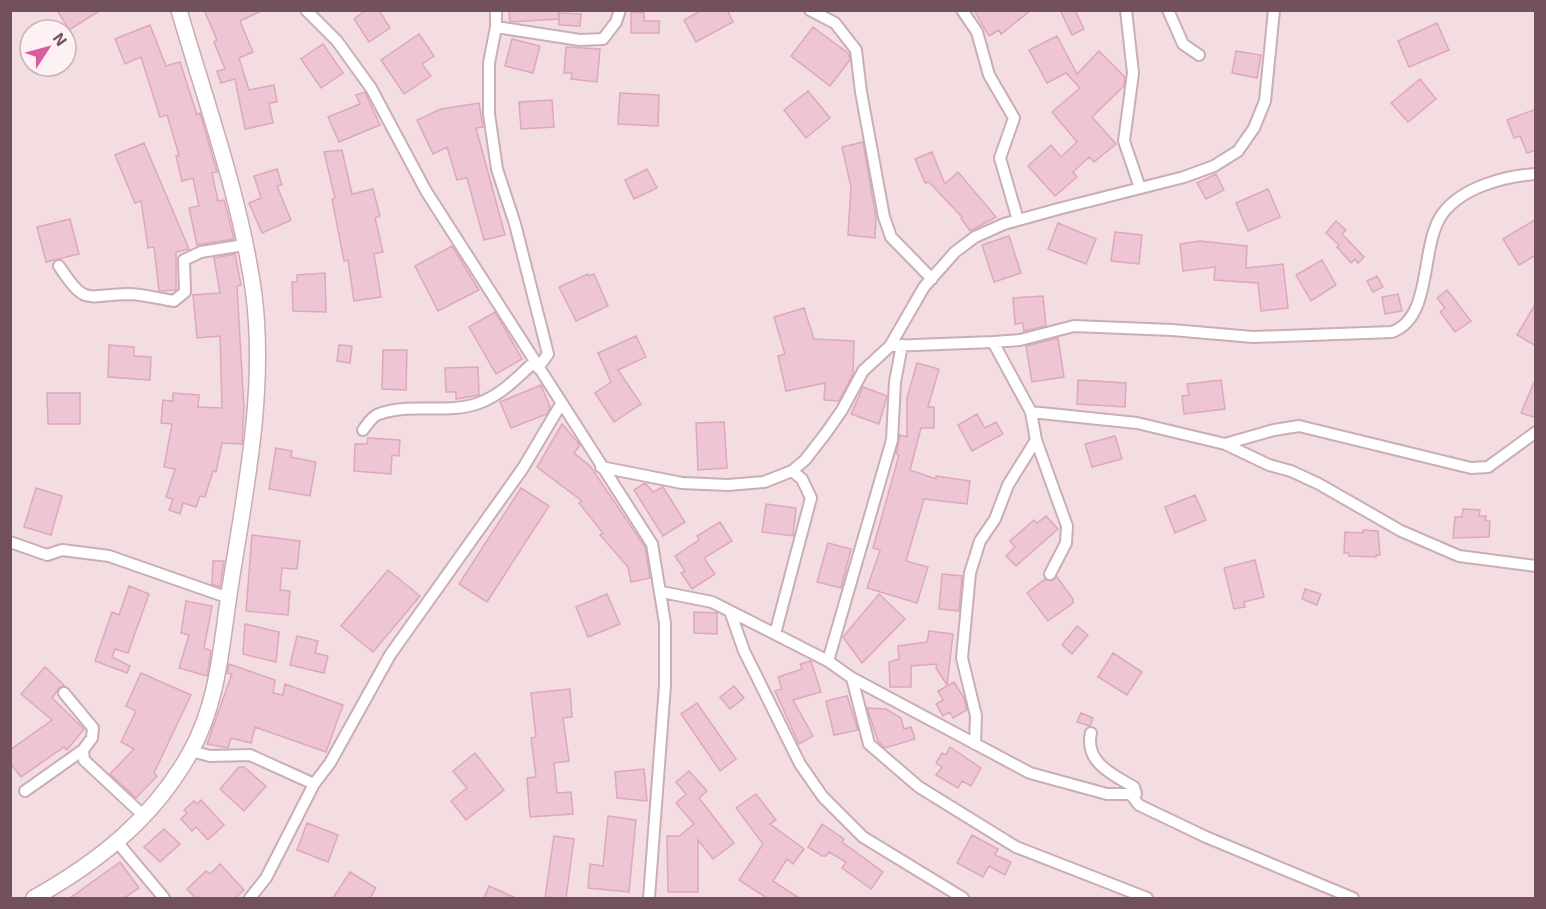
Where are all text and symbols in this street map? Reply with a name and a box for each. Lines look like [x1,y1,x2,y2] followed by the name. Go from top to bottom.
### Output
[18,18,78,78] north arrow
[49,29,72,49] text: N

